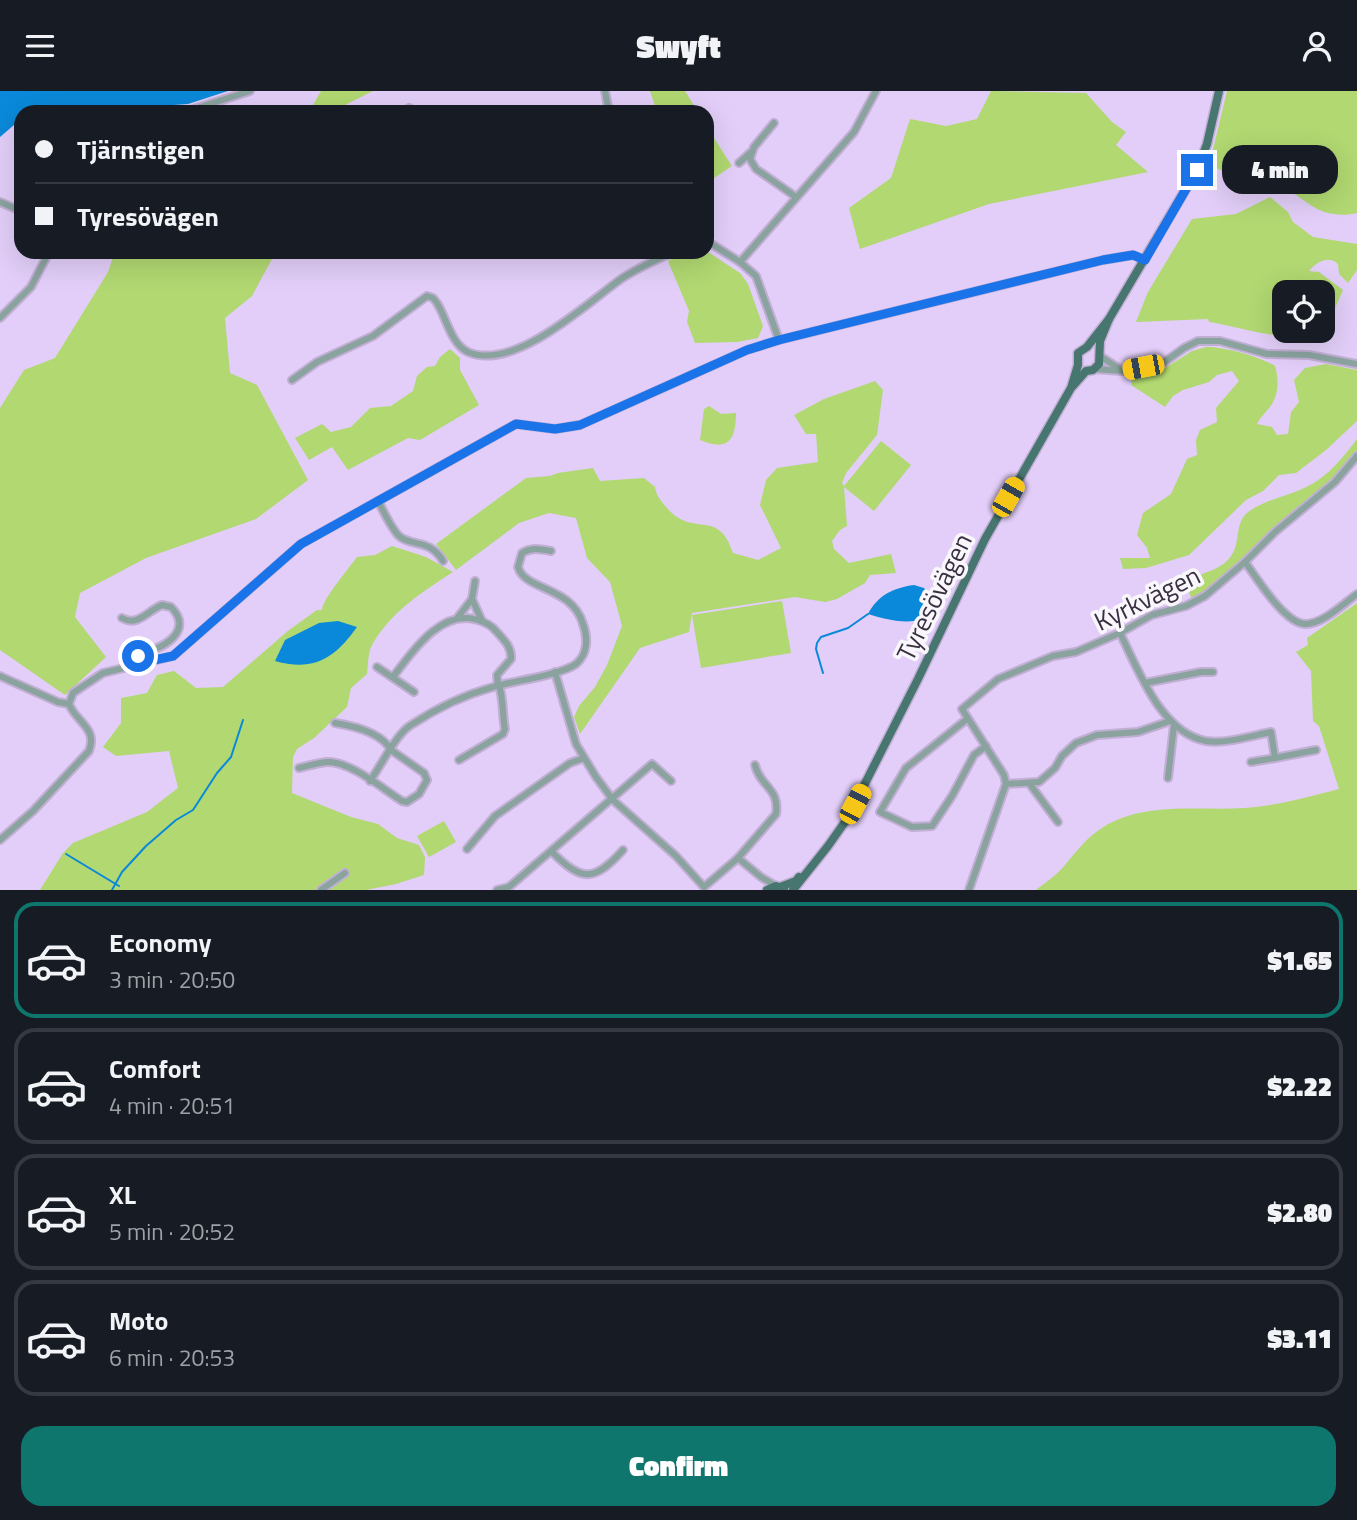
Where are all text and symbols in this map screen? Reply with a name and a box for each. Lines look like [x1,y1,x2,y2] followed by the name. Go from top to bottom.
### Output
[636,22,721,70] text: Swyft
[21,27,59,65] icon: menu
[1298,27,1336,65] icon: person
[77,130,205,169] text: Tjärnstigen
[1222,146,1337,195] callout: 4 min
[1251,152,1309,187] text: 4 min
[1181,154,1213,186] route end
[77,197,219,236] text: Tyresövägen
[1272,280,1335,343] map controls
[1272,280,1335,343] button: locate
[1121,353,1166,381] car
[989,474,1028,520] car
[886,527,982,667] street label: Tyresövägen
[1087,556,1207,640] street label: Kyrkvägen
[122,640,154,672] route start
[836,781,875,827] car
[109,923,211,962] text: Economy
[25,929,88,992] icon: car
[1267,941,1332,980] text: $1.65
[109,962,235,997] text: 3 min · 20:50
[109,1049,201,1088] text: Comfort
[25,1055,88,1118] icon: car
[1267,1067,1332,1106] text: $2.22
[109,1088,235,1123] text: 4 min · 20:51
[109,1175,136,1214] text: XL
[25,1181,88,1244] icon: car
[1267,1193,1332,1232] text: $2.80
[109,1214,235,1249] text: 5 min · 20:52
[109,1301,168,1340] text: Moto
[25,1307,88,1370] icon: car
[1267,1319,1332,1358] text: $3.11
[109,1340,235,1375] text: 6 min · 20:53
[21,1426,1336,1506] button: Confirm

